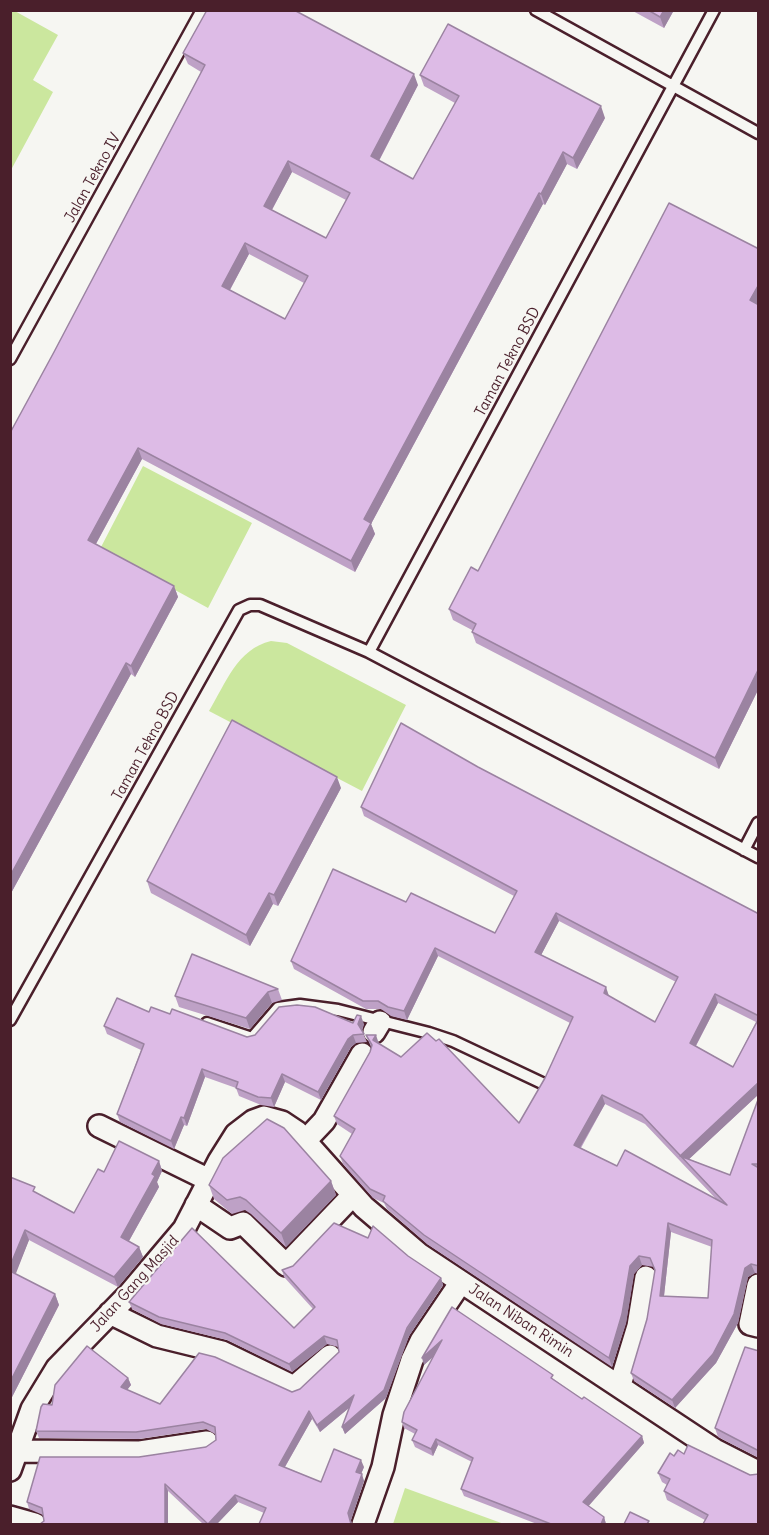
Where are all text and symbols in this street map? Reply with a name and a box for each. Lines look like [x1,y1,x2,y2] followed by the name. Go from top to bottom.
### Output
[61,130,125,226] street label: Jalan Tekno IV
[472,304,544,420] street label: Taman Tekno BSD
[109,689,183,803] street label: Taman Tekno BSD
[87,1232,183,1336] street label: Jalan Gang Masjid
[465,1280,577,1362] street label: Jalan Niban Rimin

